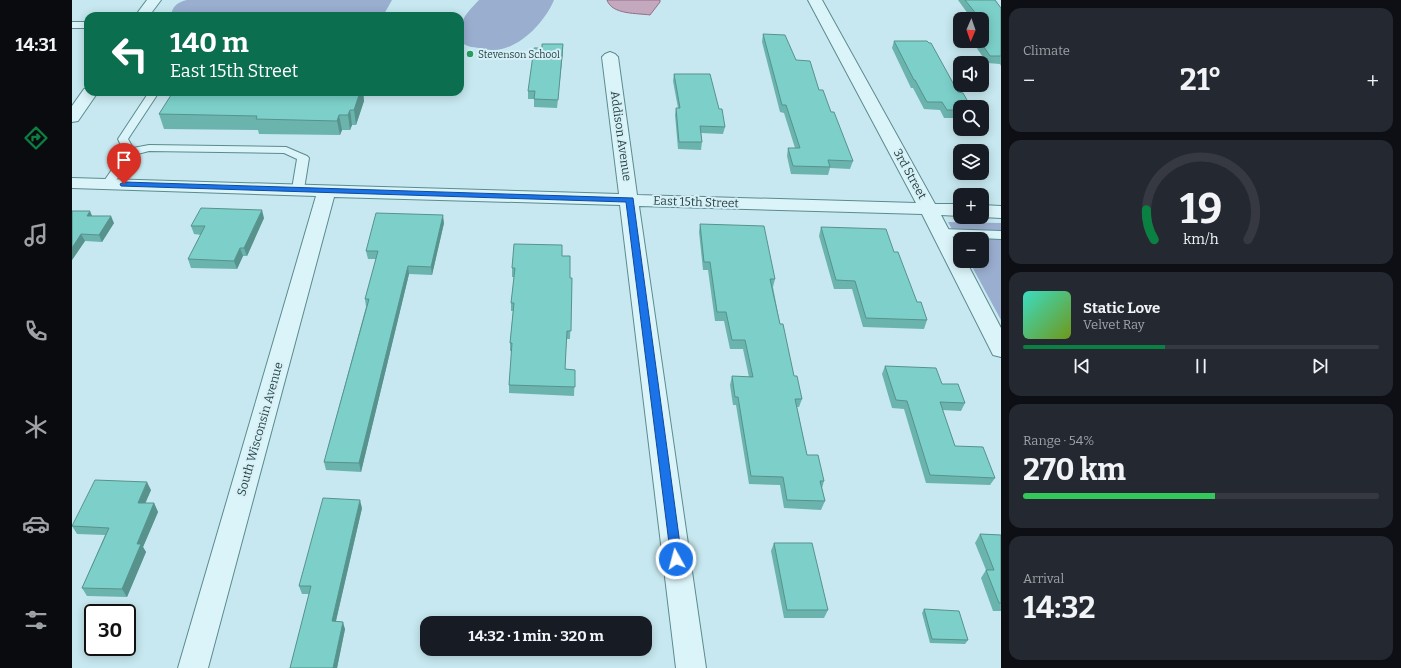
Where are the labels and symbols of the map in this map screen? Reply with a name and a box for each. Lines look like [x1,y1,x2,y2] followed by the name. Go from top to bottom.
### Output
[953,12,989,48] north arrow
[465,49,475,59] marker: Stevenson School
[478,49,560,61] place label: Stevenson School
[608,90,634,182] street label: Addison Avenue
[107,143,141,184] pin
[891,147,930,202] street label: 3rd Street
[653,194,740,211] street label: East 15th Street
[234,361,286,497] street label: South Wisconsin Avenue
[655,538,697,580] position arrow
[84,604,136,656] speed limit sign: 30

